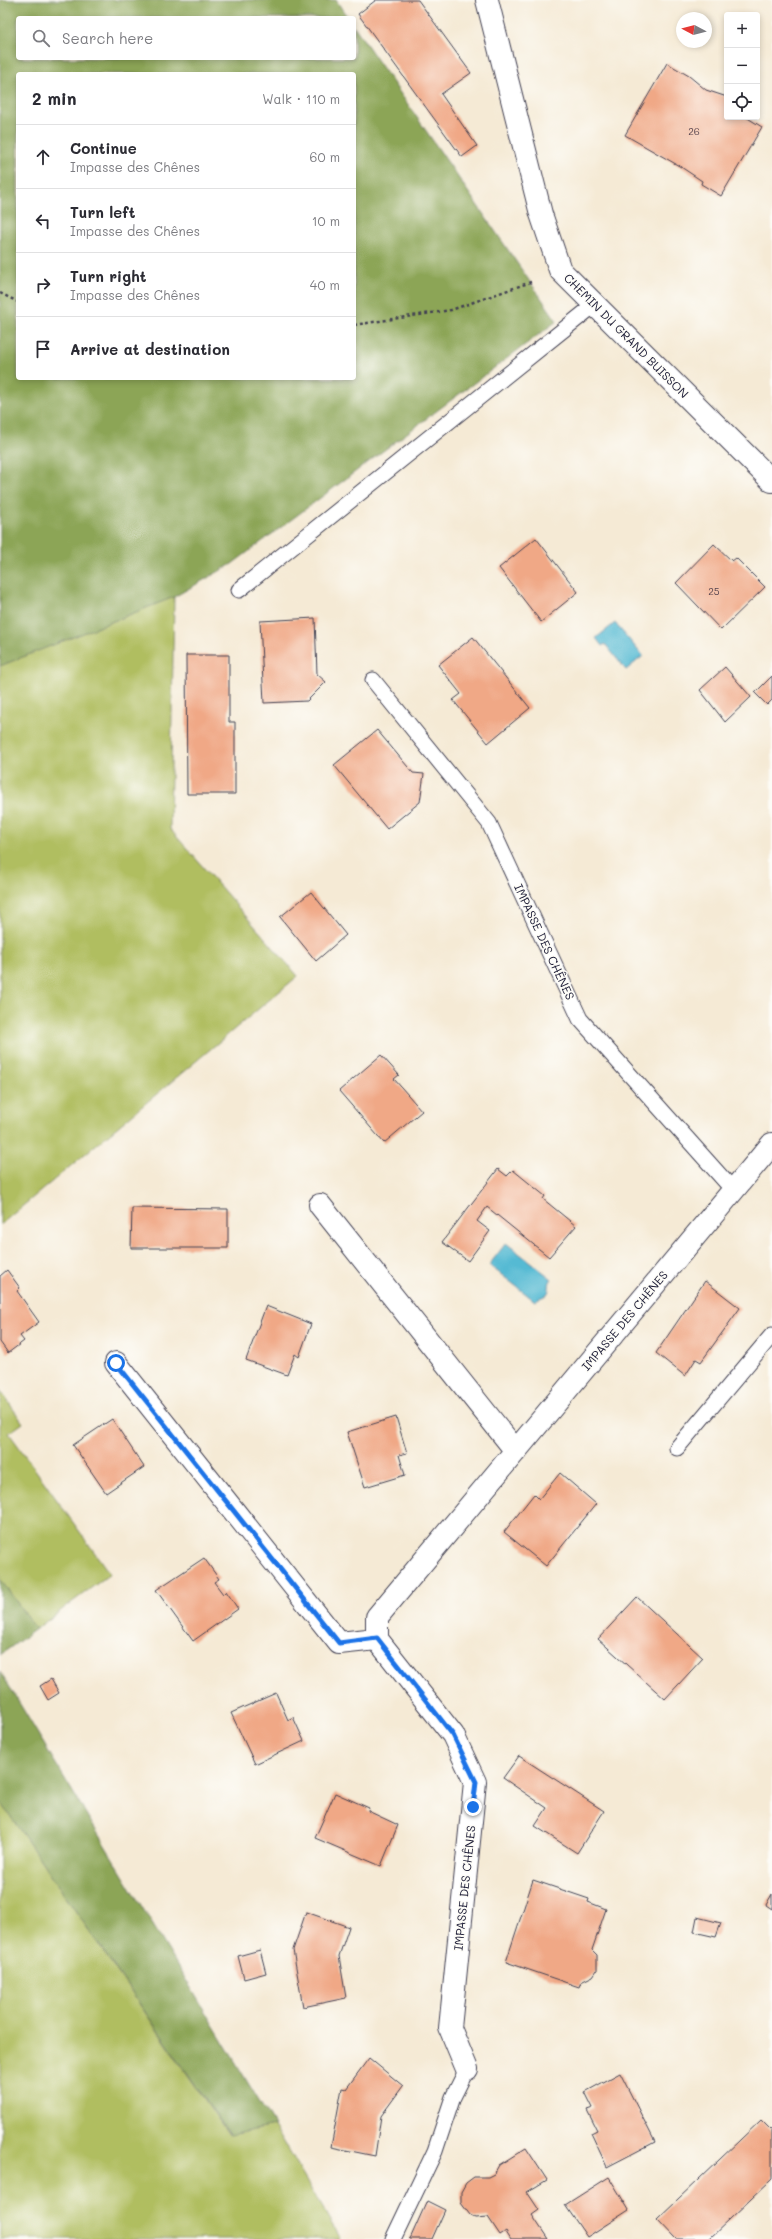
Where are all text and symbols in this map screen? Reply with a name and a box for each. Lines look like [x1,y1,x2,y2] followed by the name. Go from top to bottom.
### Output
[676,12,712,48] north arrow
[724,12,760,120] map controls
[724,12,760,48] button: +
[16,16,356,60] search box
[30,27,52,49] icon: search
[62,28,153,48] text: Search here
[724,48,760,84] button: −
[724,84,760,120] button: locate
[32,87,77,109] text: 2 min
[262,90,340,107] text: Walk · 110 m
[688,124,700,138] house number: 26
[70,138,137,158] text: Continue
[32,146,54,168] icon: ahead
[310,148,340,165] text: 60 m
[70,158,200,175] text: Impasse des Chênes
[70,202,135,222] text: Turn left
[32,210,54,232] icon: left
[312,212,340,229] text: 10 m
[70,222,200,239] text: Impasse des Chênes
[70,266,147,286] text: Turn right
[561,270,692,401] street label: CHEMIN DU GRAND BUISSON
[32,274,54,296] icon: right
[310,276,340,293] text: 40 m
[70,286,200,303] text: Impasse des Chênes
[32,338,54,360] icon: arrive
[70,339,230,359] text: Arrive at destination
[708,584,720,598] house number: 25
[511,881,579,1002] street label: IMPASSE DES CHÊNES
[578,1267,671,1374] street label: IMPASSE DES CHÊNES
[107,1354,125,1372] route start
[464,1798,482,1816] route end
[449,1824,479,1951] street label: IMPASSE DES CHÊNES

